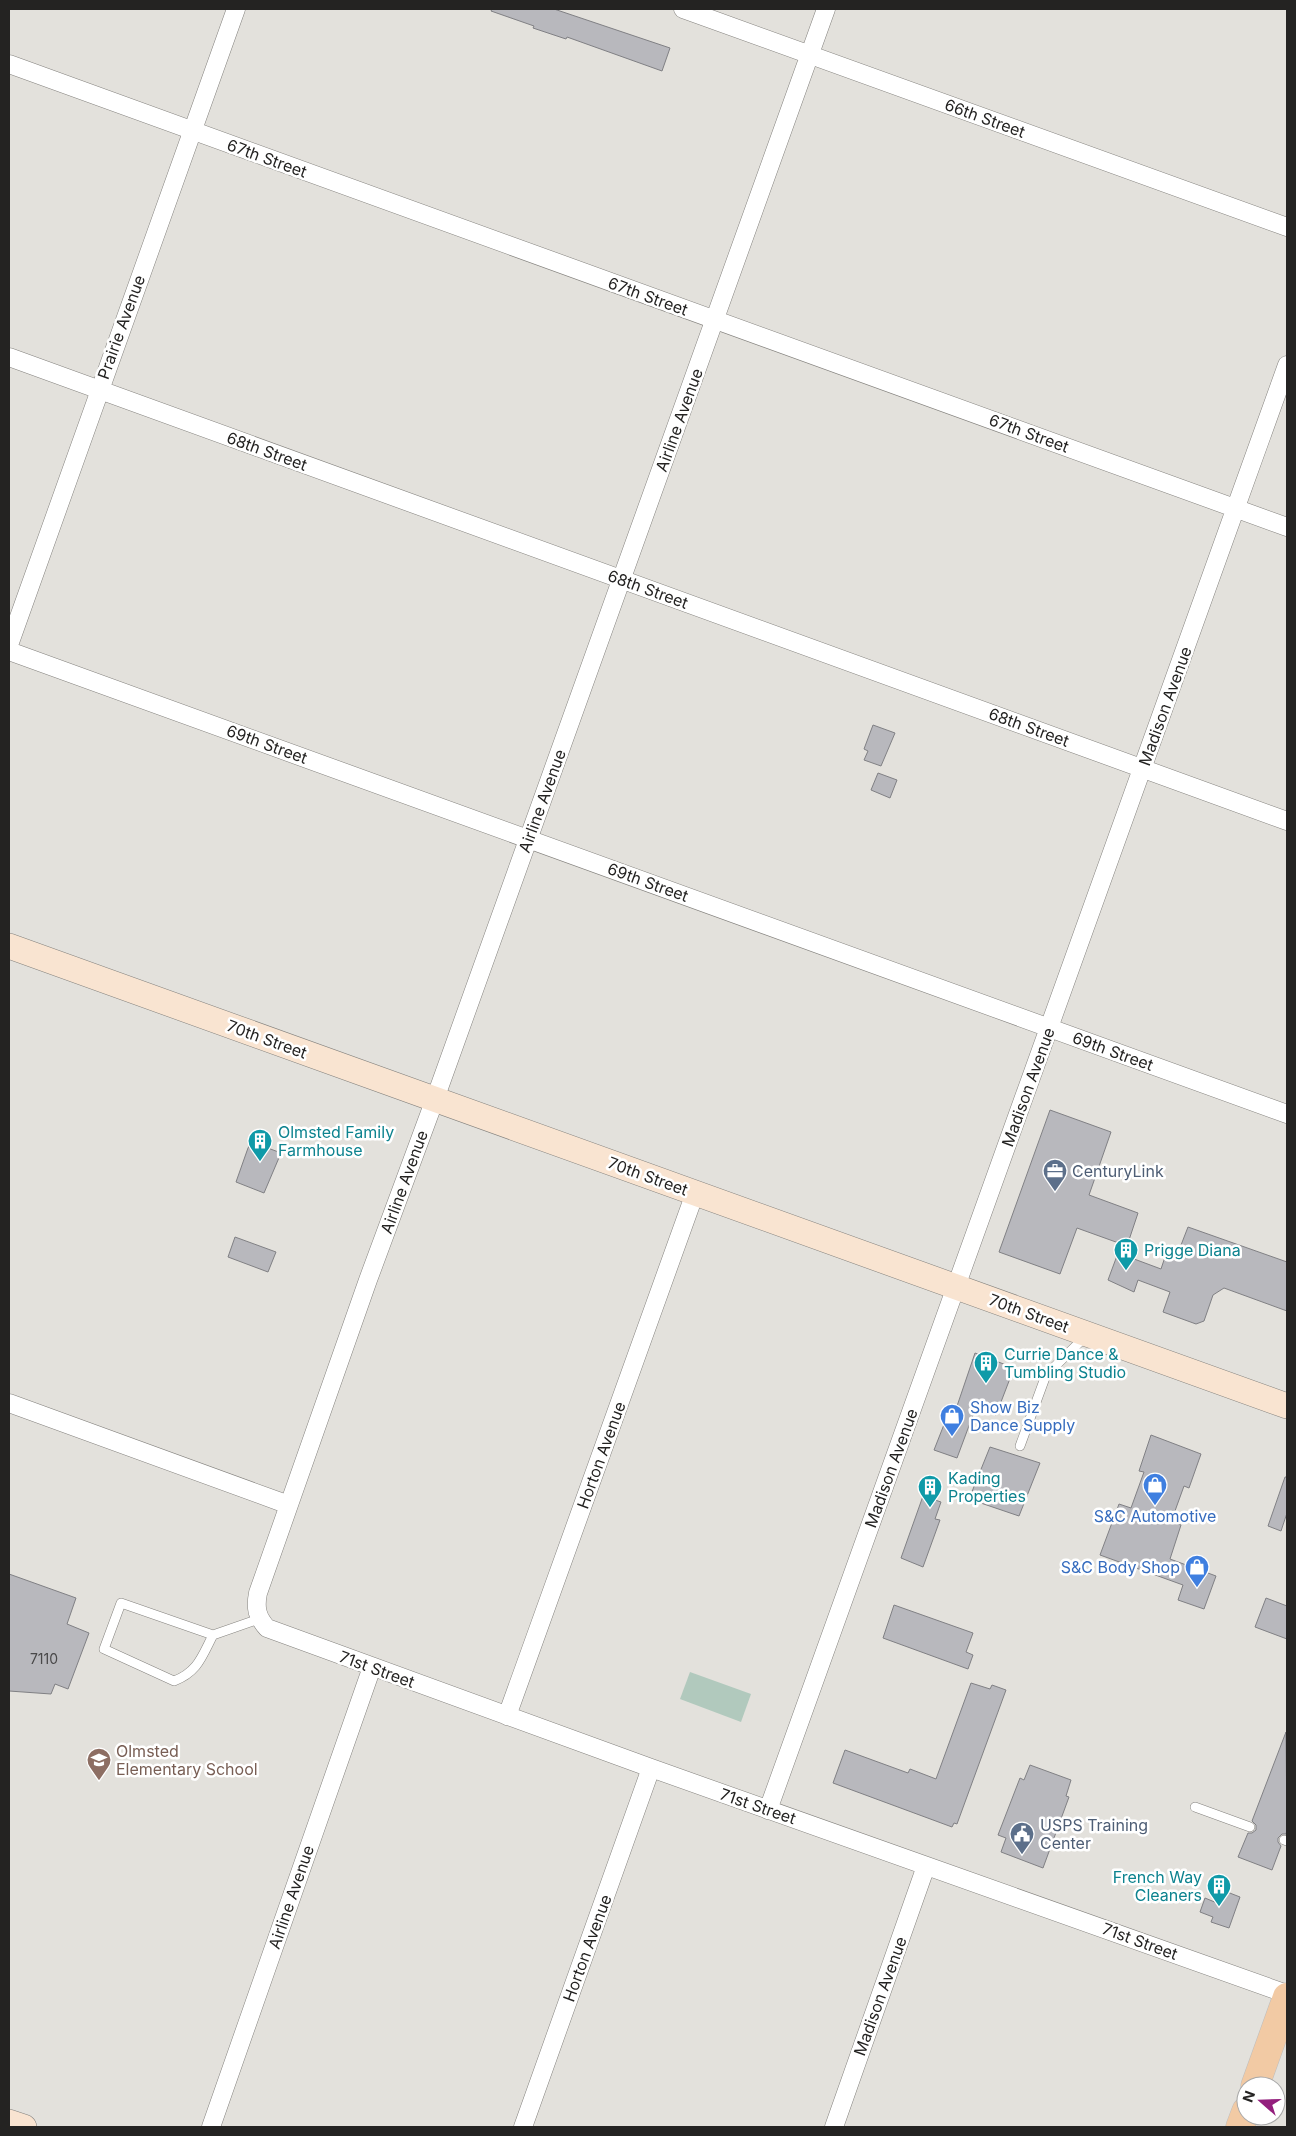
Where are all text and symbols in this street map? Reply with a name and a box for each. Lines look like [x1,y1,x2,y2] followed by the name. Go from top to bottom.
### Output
[942,94,1028,142] street label: 66th Street
[224,134,310,182] street label: 67th Street
[93,272,149,382] street label: Prairie Avenue
[605,272,691,320] street label: 67th Street
[651,366,707,474] street label: Airline Avenue
[986,409,1072,457] street label: 67th Street
[224,427,310,475] street label: 68th Street
[605,565,691,613] street label: 68th Street
[1134,644,1196,768] street label: Madison Avenue
[986,703,1072,751] street label: 68th Street
[224,720,310,768] street label: 69th Street
[514,747,570,855] street label: Airline Avenue
[605,858,691,906] street label: 69th Street
[224,1015,310,1063] street label: 70th Street
[997,1025,1059,1149] street label: Madison Avenue
[1070,1027,1156,1075] street label: 69th Street
[278,1122,394,1160] place label: Olmsted Family Farmhouse
[247,1128,273,1162] building icon: Olmsted Family Farmhouse
[376,1128,432,1236] street label: Airline Avenue
[605,1152,691,1200] street label: 70th Street
[1042,1158,1068,1192] office icon: CenturyLink
[1072,1161,1164,1181] place label: CenturyLink
[1113,1237,1139,1271] building icon: Prigge Diana
[1144,1240,1241,1260] place label: Prigge Diana
[986,1289,1072,1337] street label: 70th Street
[1004,1344,1126,1382] place label: Currie Dance & Tumbling Studio
[973,1350,999,1384] building icon: Currie Dance & Tumbling Studio
[970,1397,1075,1435] place label: Show Biz Dance Supply
[572,1399,630,1511] street label: Horton Avenue
[939,1403,965,1437] shop icon: Show Biz Dance Supply
[860,1406,922,1530] street label: Madison Avenue
[948,1468,1026,1506] place label: Kading Properties
[1142,1472,1168,1506] shop icon: S&C Automotive
[917,1474,943,1508] building icon: Kading Properties
[1094,1506,1216,1526] place label: S&C Automotive
[1184,1554,1210,1588] shop icon: S&C Body Shop
[1061,1557,1180,1577] place label: S&C Body Shop
[337,1646,417,1692] street label: 71st Street
[30,1650,58,1667] house number: 7110
[116,1741,258,1779] place label: Olmsted Elementary School
[86,1747,112,1781] school or university icon: Olmsted Elementary School
[717,1784,799,1828] street label: 71st Street
[1040,1815,1148,1853] place label: USPS Training Center
[1009,1821,1035,1855] public building icon: USPS Training Center
[264,1842,318,1952] street label: Airline Avenue
[1113,1867,1202,1905] place label: French Way Cleaners
[1206,1873,1232,1907] building icon: French Way Cleaners
[558,1892,616,2004] street label: Horton Avenue
[1100,1918,1180,1964] street label: 71st Street
[849,1934,911,2058] street label: Madison Avenue
[1236,2076,1286,2126] north arrow
[1239,2088,1258,2104] text: N

